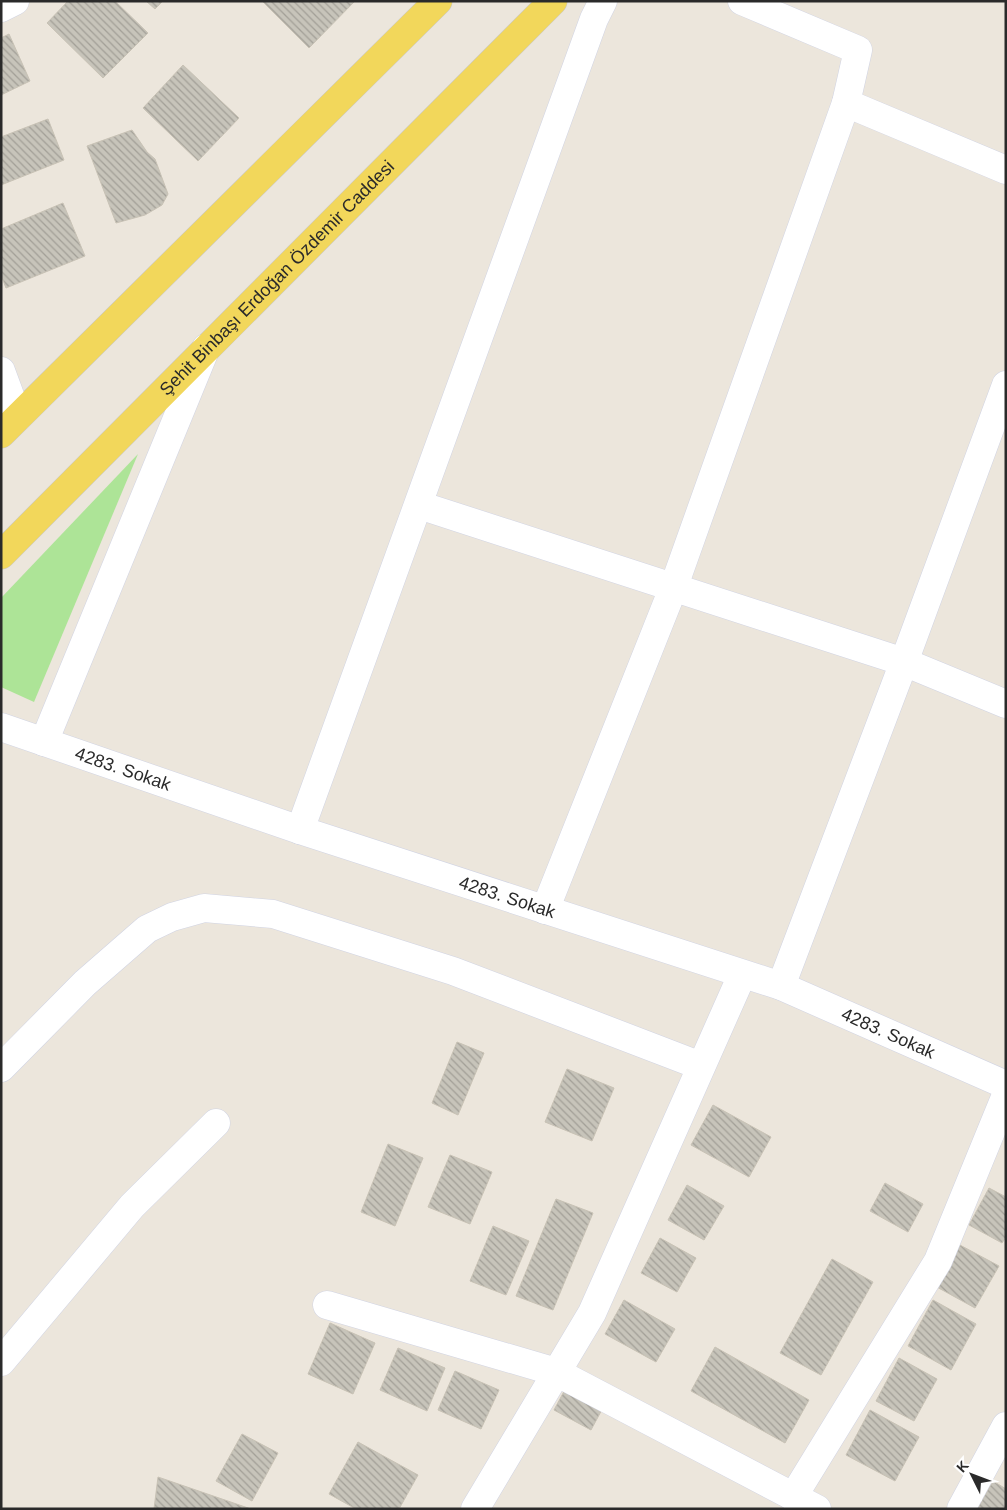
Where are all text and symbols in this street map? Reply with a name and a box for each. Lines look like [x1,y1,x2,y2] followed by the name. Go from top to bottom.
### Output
[156,156,398,400] street label: Şehit Binbaşı Erdoğan Özdemir Caddesi
[72,743,175,795] street label: 4283. Sokak
[456,872,559,922] street label: 4283. Sokak
[838,1004,939,1063] street label: 4283. Sokak
[947,1450,997,1500] north arrow
[953,1457,972,1475] text: K

